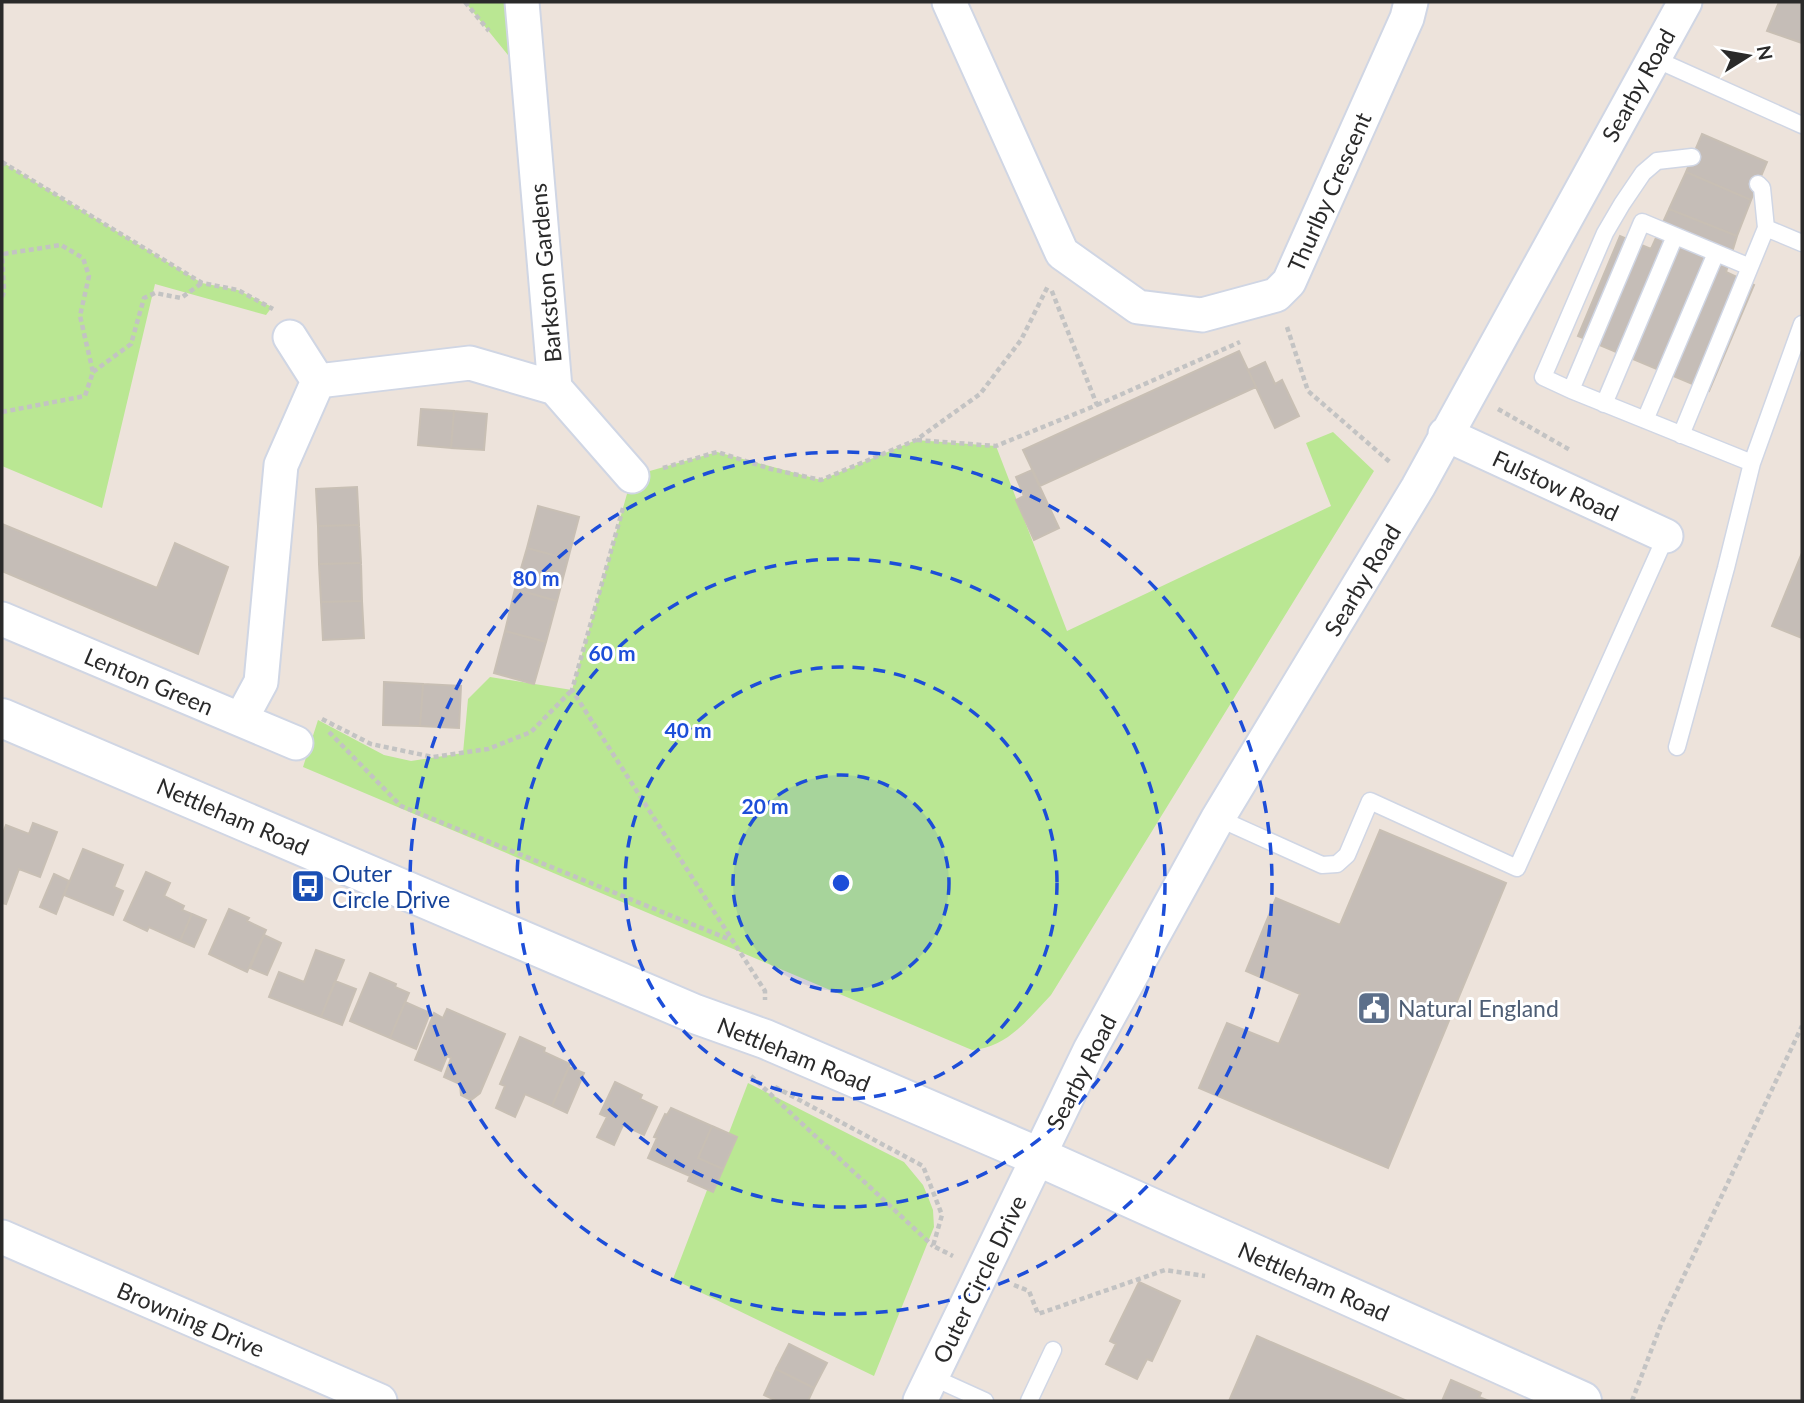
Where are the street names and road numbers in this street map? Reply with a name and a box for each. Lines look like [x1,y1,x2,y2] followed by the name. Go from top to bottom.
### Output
[1595,23,1681,147] street label: Searby Road
[1281,107,1377,276] street label: Thurlby Crescent
[523,182,567,364] street label: Barkston Gardens
[1488,444,1624,526] street label: Fulstow Road
[1318,519,1406,641] street label: Searby Road
[80,641,218,721] street label: Lenton Green
[153,771,313,861] street label: Nettleham Road
[1040,1010,1122,1134] street label: Searby Road
[713,1011,875,1097] street label: Nettleham Road
[926,1191,1032,1367] street label: Outer Circle Drive
[1234,1235,1394,1327] street label: Nettleham Road
[113,1275,269,1363] street label: Browning Drive

